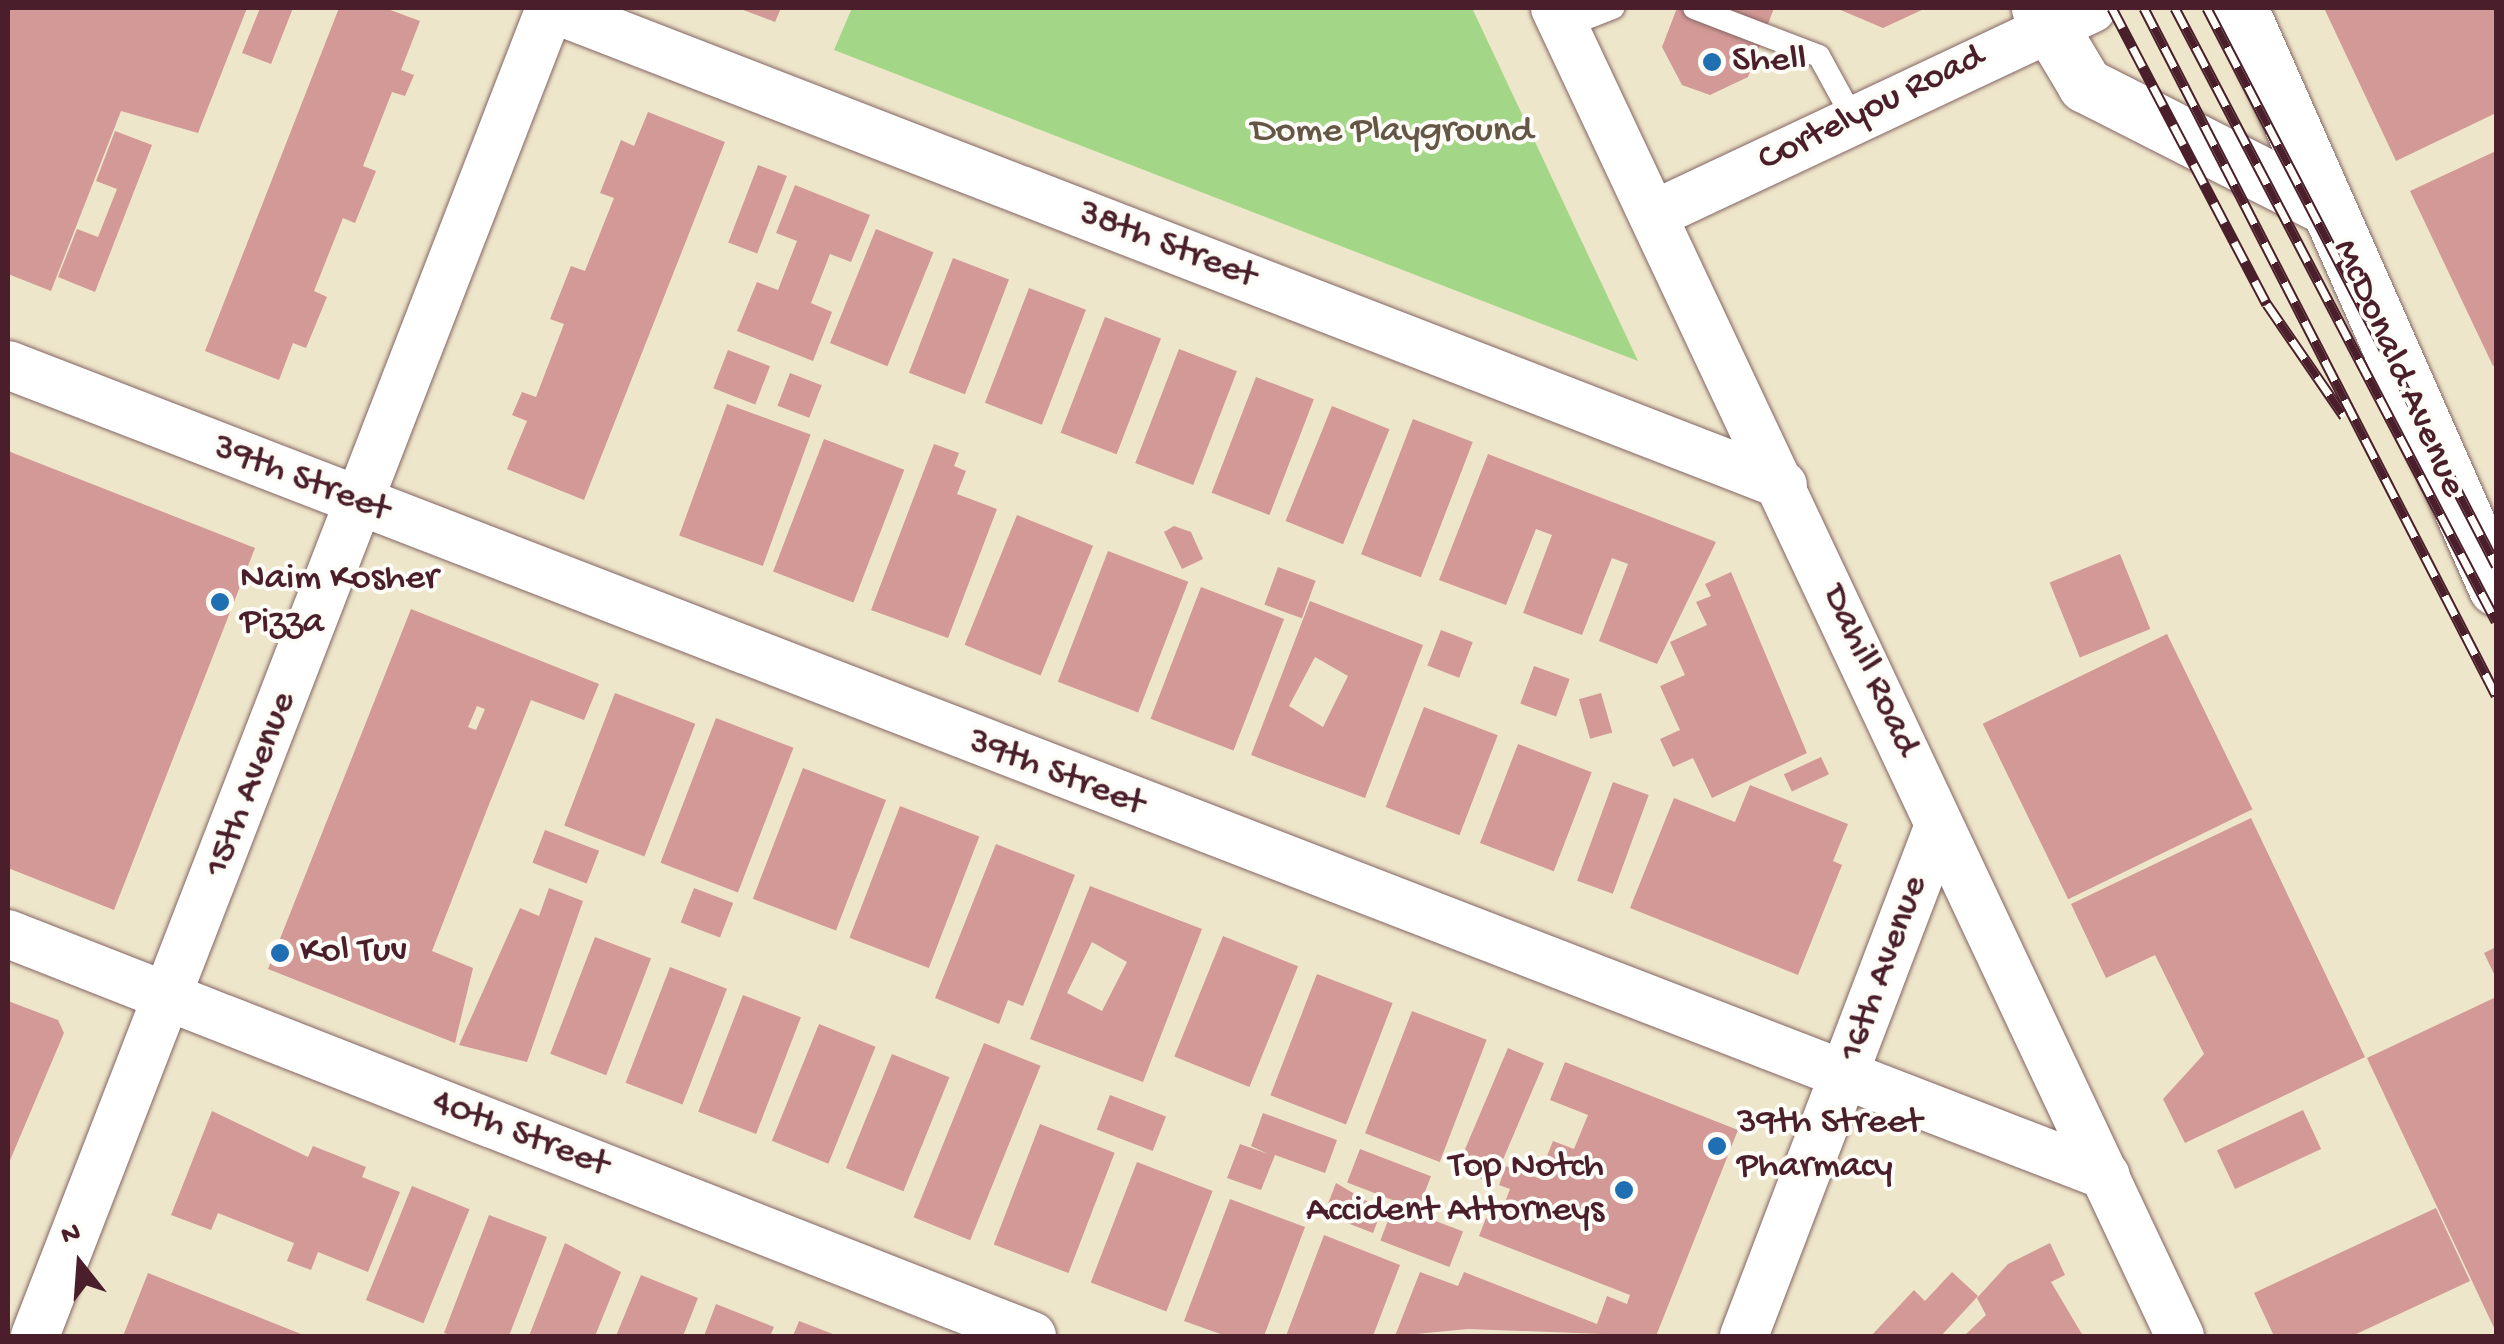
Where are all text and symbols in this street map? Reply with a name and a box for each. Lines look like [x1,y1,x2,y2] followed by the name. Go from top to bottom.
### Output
[1752,36,1992,184] street label: Cortelyou Road
[1732,39,1806,85] place label: Shell
[1701,51,1723,73] marker: Shell
[1251,110,1533,156] park label: Dome Playground
[1072,191,1262,301] street label: 38th Street
[2320,233,2474,505] street label: McDonald Avenue
[206,426,396,534] street label: 39th Street
[240,557,438,646] place label: Naim Kosher Pizza
[1810,578,1928,764] street label: Dahill Road
[209,591,231,613] marker: Naim Kosher Pizza
[196,686,308,884] street label: 15th Avenue
[961,720,1151,828] street label: 39th Street
[1830,870,1940,1068] street label: 16th Avenue
[300,930,407,976] place label: Kol Tuv
[269,942,291,964] marker: Kol Tuv
[425,1080,615,1190] street label: 40th Street
[1737,1101,1922,1190] place label: 39th Street Pharmacy
[1706,1135,1728,1157] marker: 39th Street Pharmacy
[1306,1145,1604,1234] place label: Top Notch Accident Attorneys
[1613,1179,1635,1201] marker: Top Notch Accident Attorneys
[30,1214,130,1314] north arrow
[58,1216,85,1253] text: N

